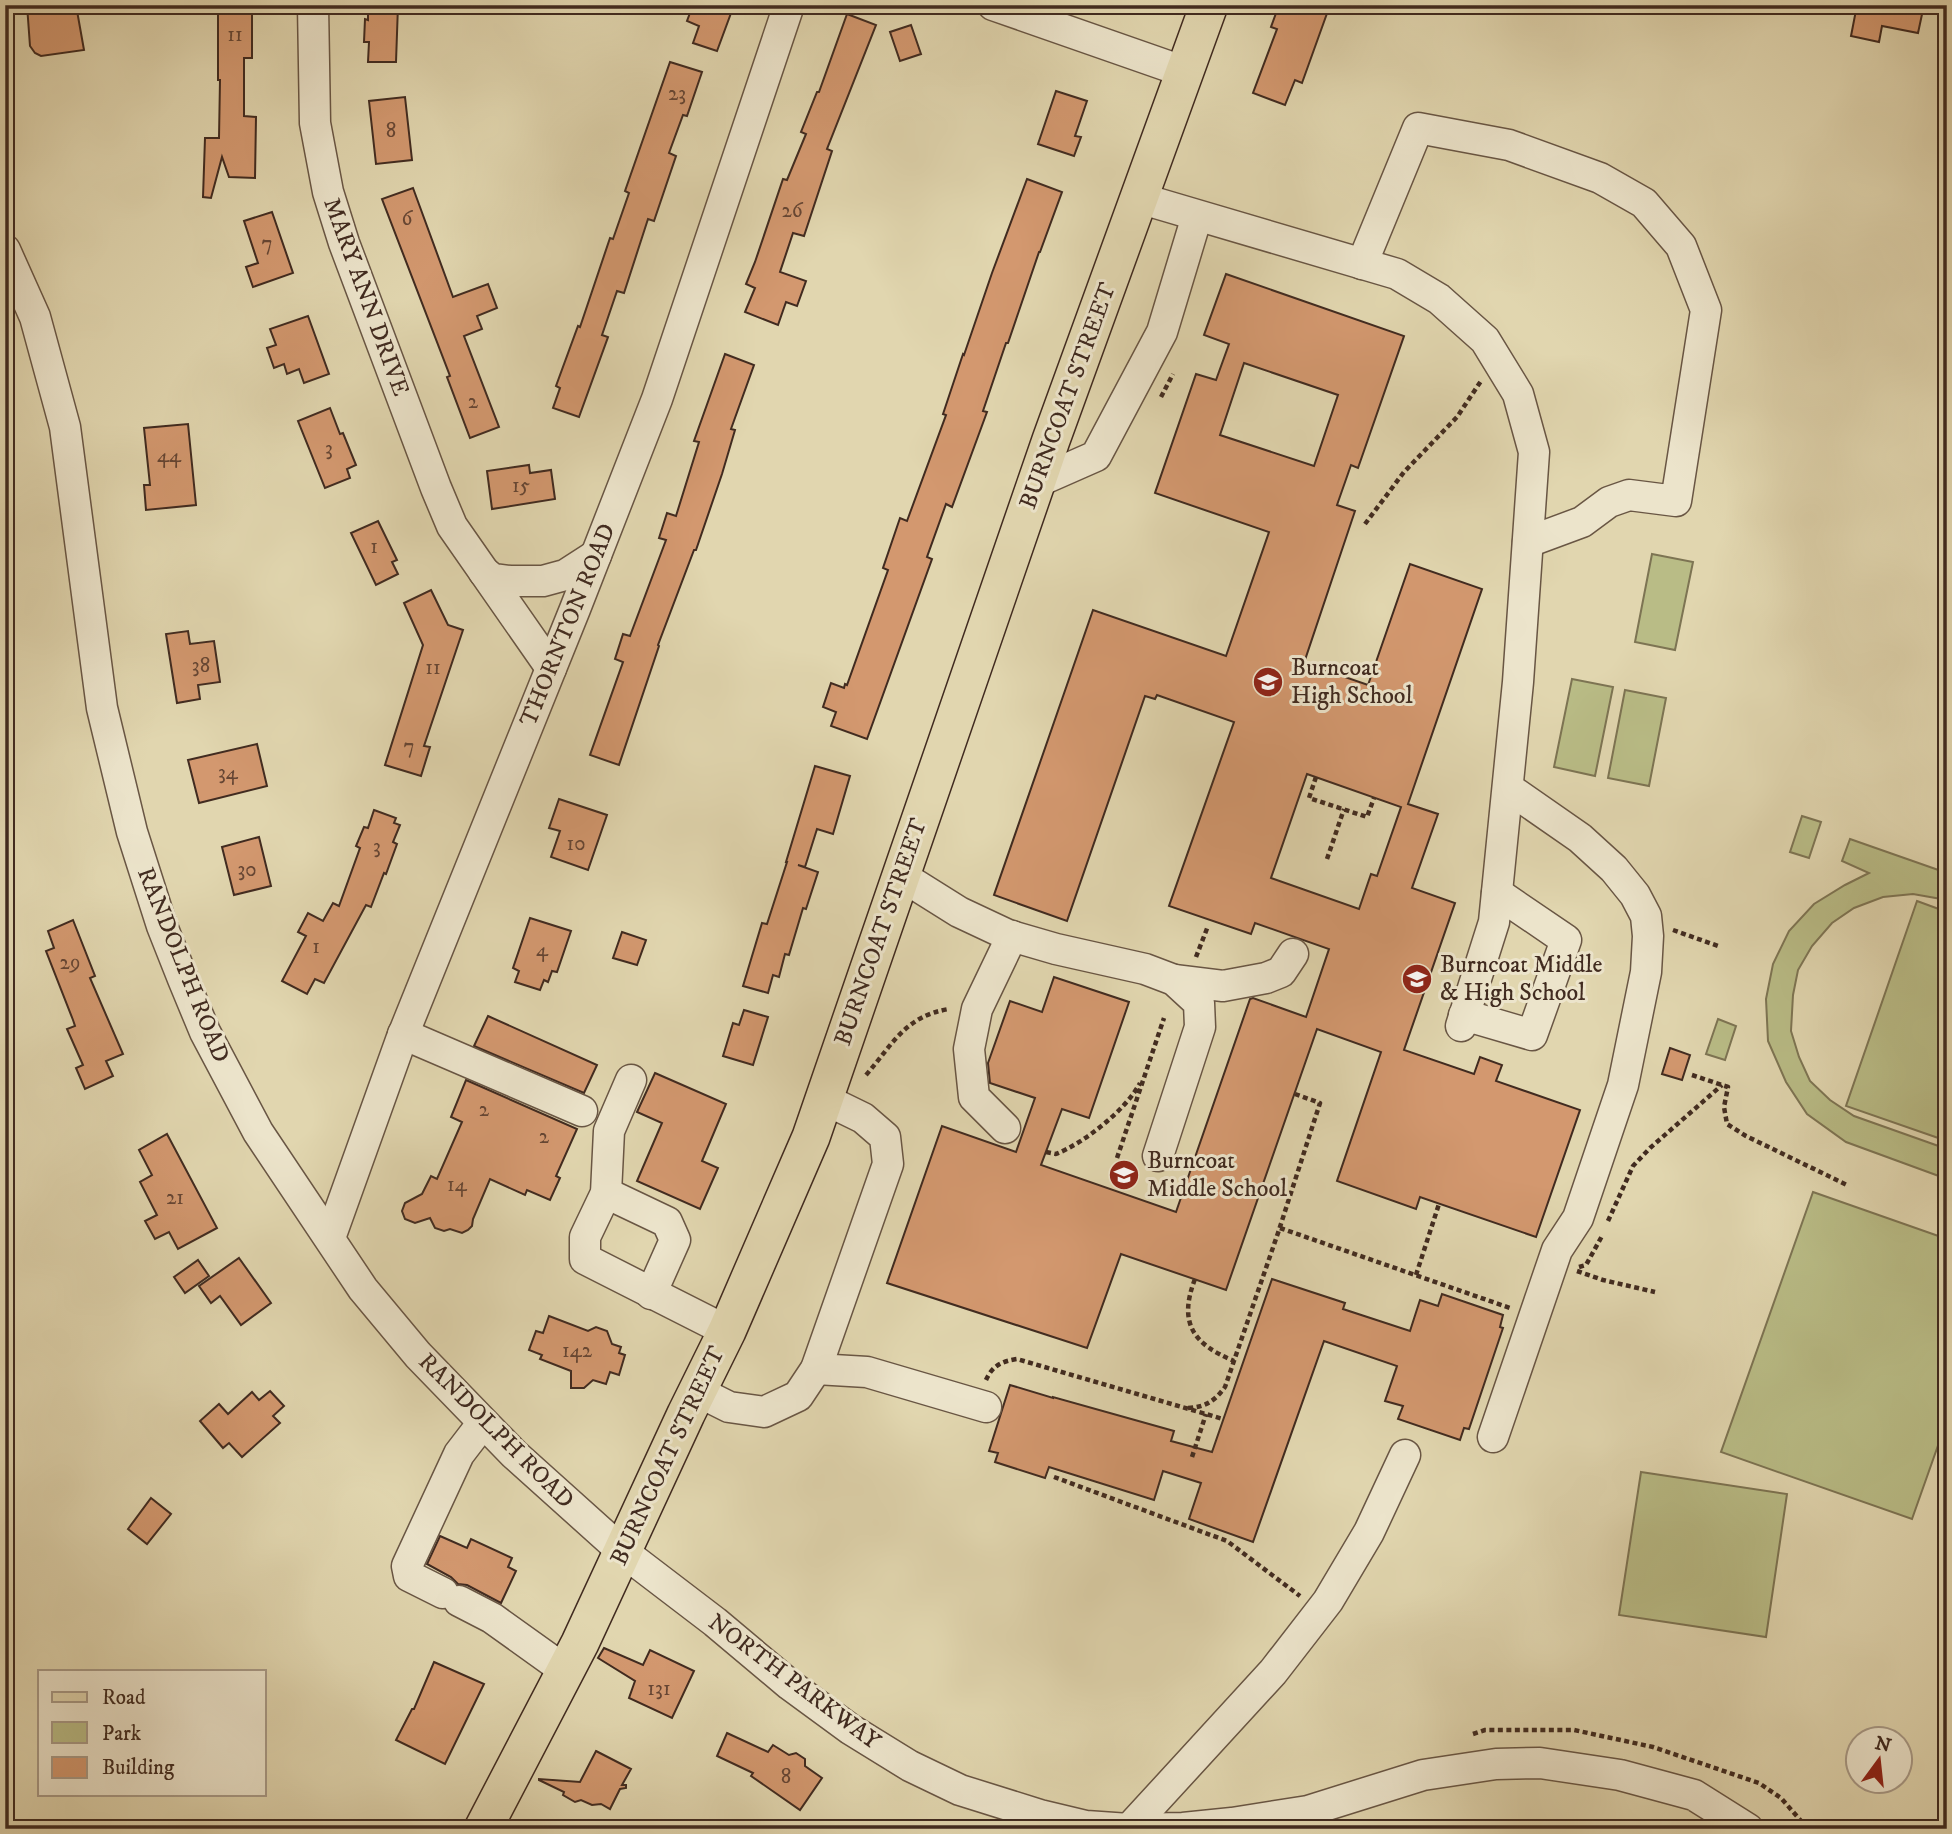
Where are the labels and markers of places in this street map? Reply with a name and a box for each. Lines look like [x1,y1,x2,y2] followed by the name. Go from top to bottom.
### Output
[1291,653,1413,711] place label: Burncoat High School
[1251,665,1285,699] school or university icon: Burncoat High School
[1440,950,1602,1008] place label: Burncoat Middle & High School
[1400,962,1434,996] school or university icon: Burncoat Middle & High School
[1147,1146,1288,1204] place label: Burncoat Middle School
[1107,1158,1141,1192] school or university icon: Burncoat Middle School

